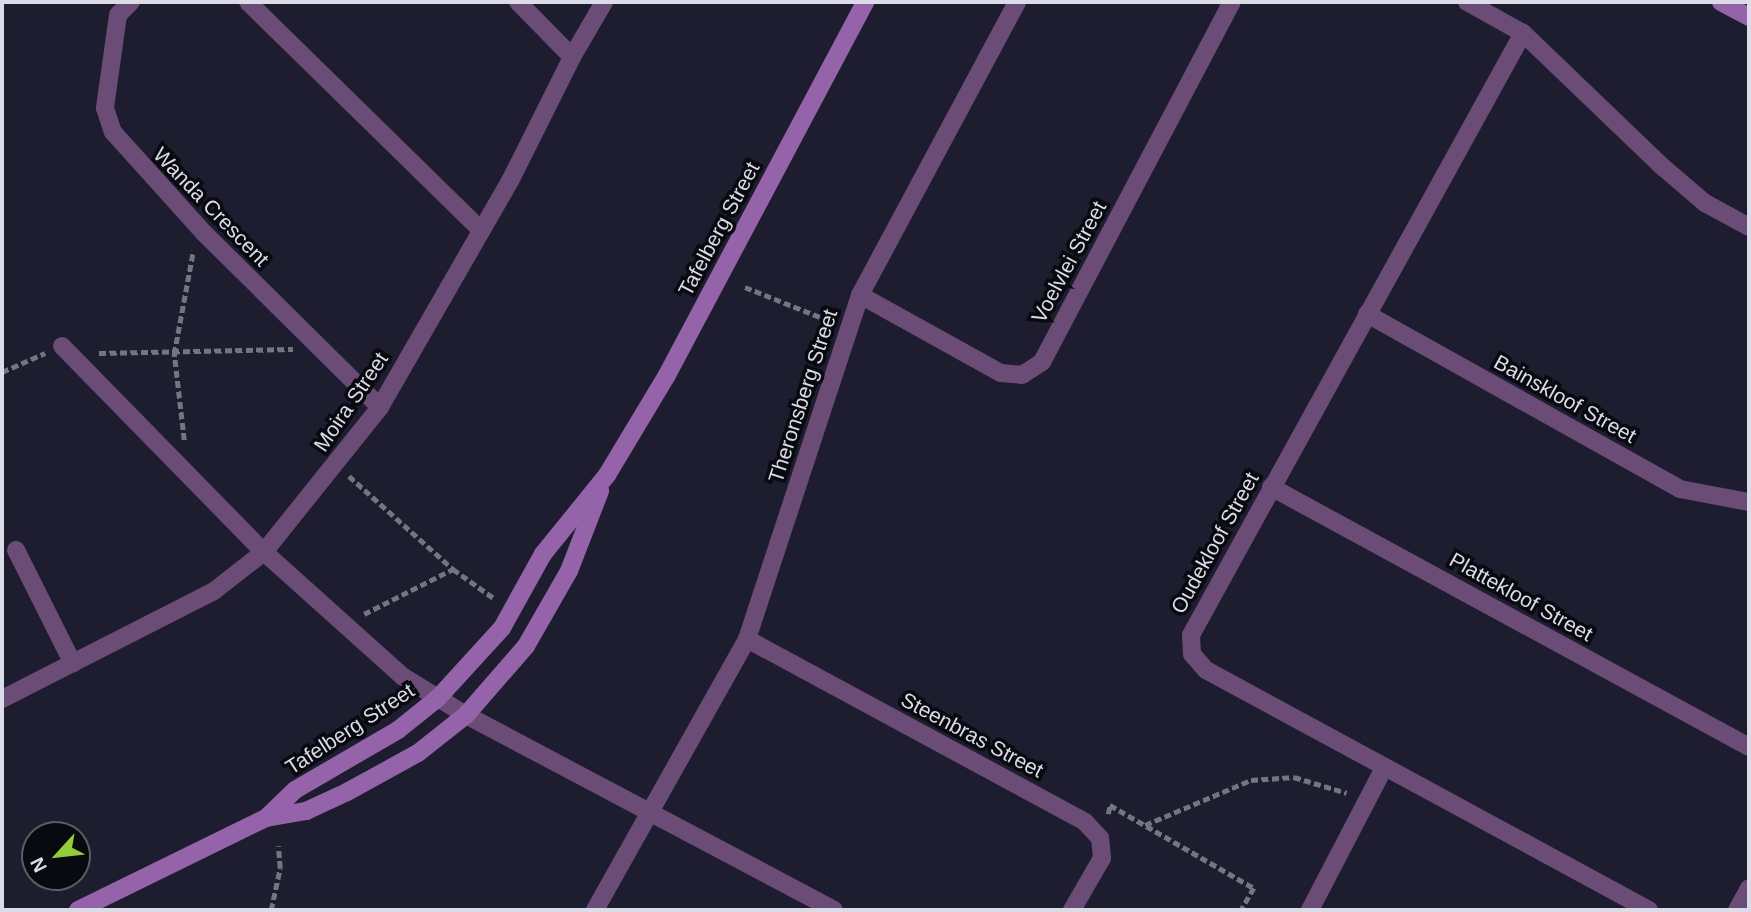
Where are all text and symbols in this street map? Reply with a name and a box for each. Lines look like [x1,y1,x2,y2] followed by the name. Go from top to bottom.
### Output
[148,142,274,272] street label: Wanda Crescent
[673,158,765,300] street label: Tafelberg Street
[1026,197,1112,327] street label: Voelvlei Street
[763,306,843,486] street label: Theronsberg Street
[309,348,393,456] street label: Moira Street
[1489,349,1641,449] street label: Bainskloof Street
[1166,468,1264,618] street label: Oudekloof Street
[1445,547,1597,647] street label: Plattekloof Street
[281,678,419,780] street label: Tafelberg Street
[897,687,1047,783] street label: Steenbras Street
[21,821,91,891] north arrow
[26,854,51,876] text: N

